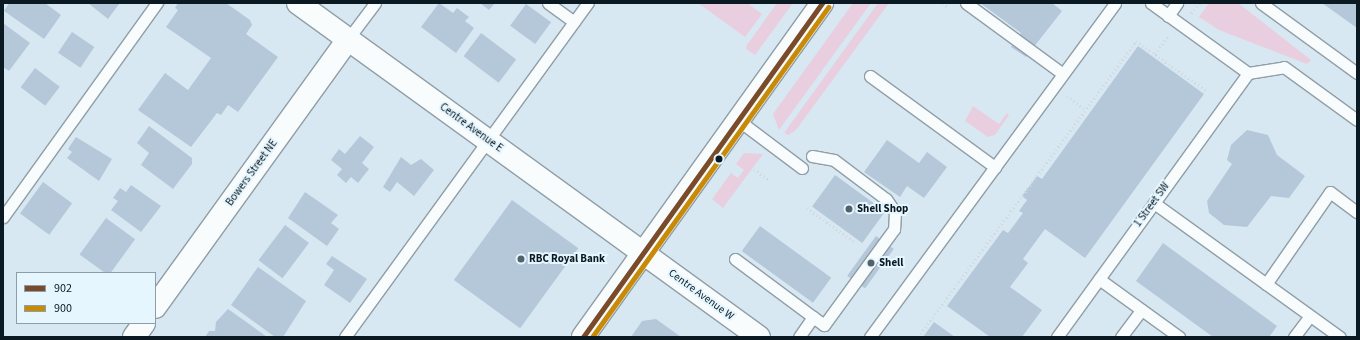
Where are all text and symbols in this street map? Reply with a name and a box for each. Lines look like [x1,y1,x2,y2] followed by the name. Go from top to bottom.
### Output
[437,101,505,155] street label: Centre Avenue E
[223,137,281,209] street label: Bowers Street NE
[714,154,724,164] unlabelled marker
[1131,180,1173,230] street label: 1 Street SW
[857,202,908,216] place label: Shell Shop
[844,204,854,214] marker: Shell Shop
[529,252,605,266] place label: RBC Royal Bank
[516,254,526,264] marker: RBC Royal Bank
[879,256,903,270] place label: Shell
[866,258,876,268] marker: Shell
[666,267,736,323] street label: Centre Avenue W
[16,272,156,324] legend
[54,280,72,297] text: 902
[54,300,72,317] text: 900

